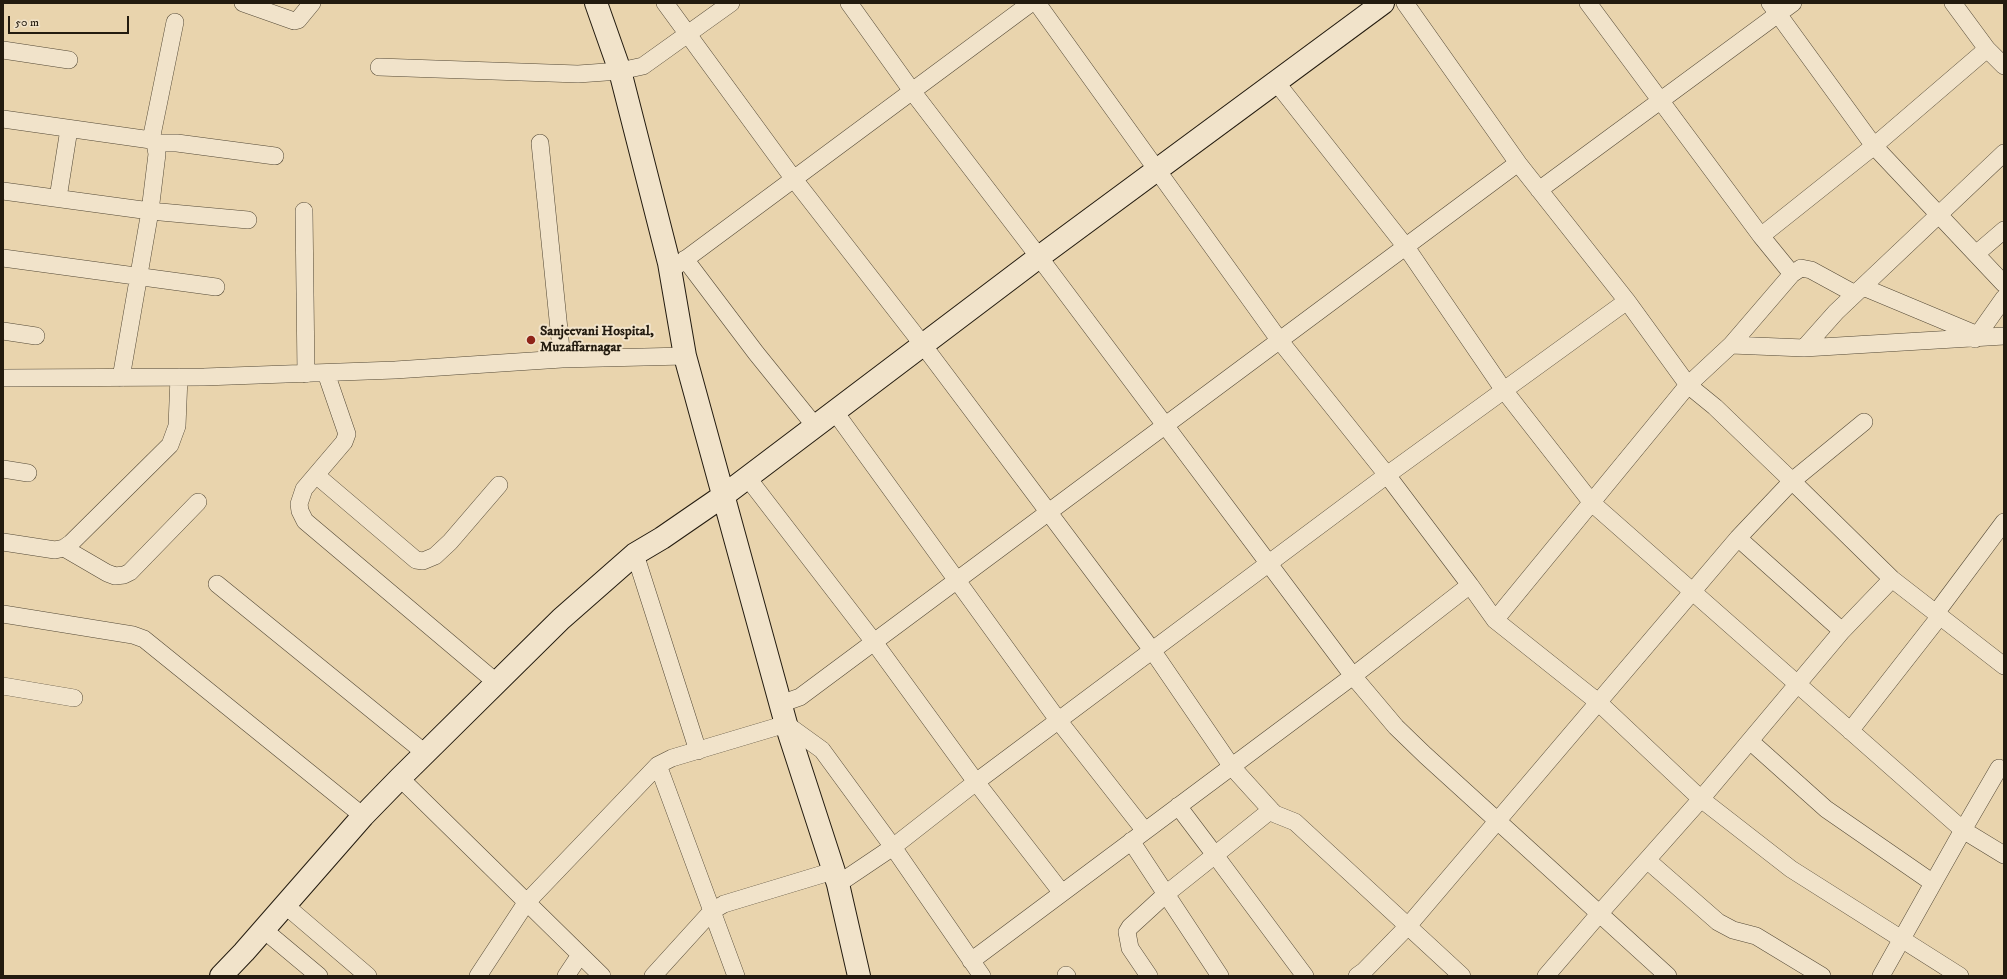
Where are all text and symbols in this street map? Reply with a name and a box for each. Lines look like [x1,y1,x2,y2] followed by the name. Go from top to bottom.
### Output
[10,8,131,34] scale bar
[15,15,39,30] text: 50 m
[540,324,654,356] place label: Sanjeevani Hospital, Muzaffarnagar
[525,334,537,346] marker: Sanjeevani Hospital, Muzaffarnagar

